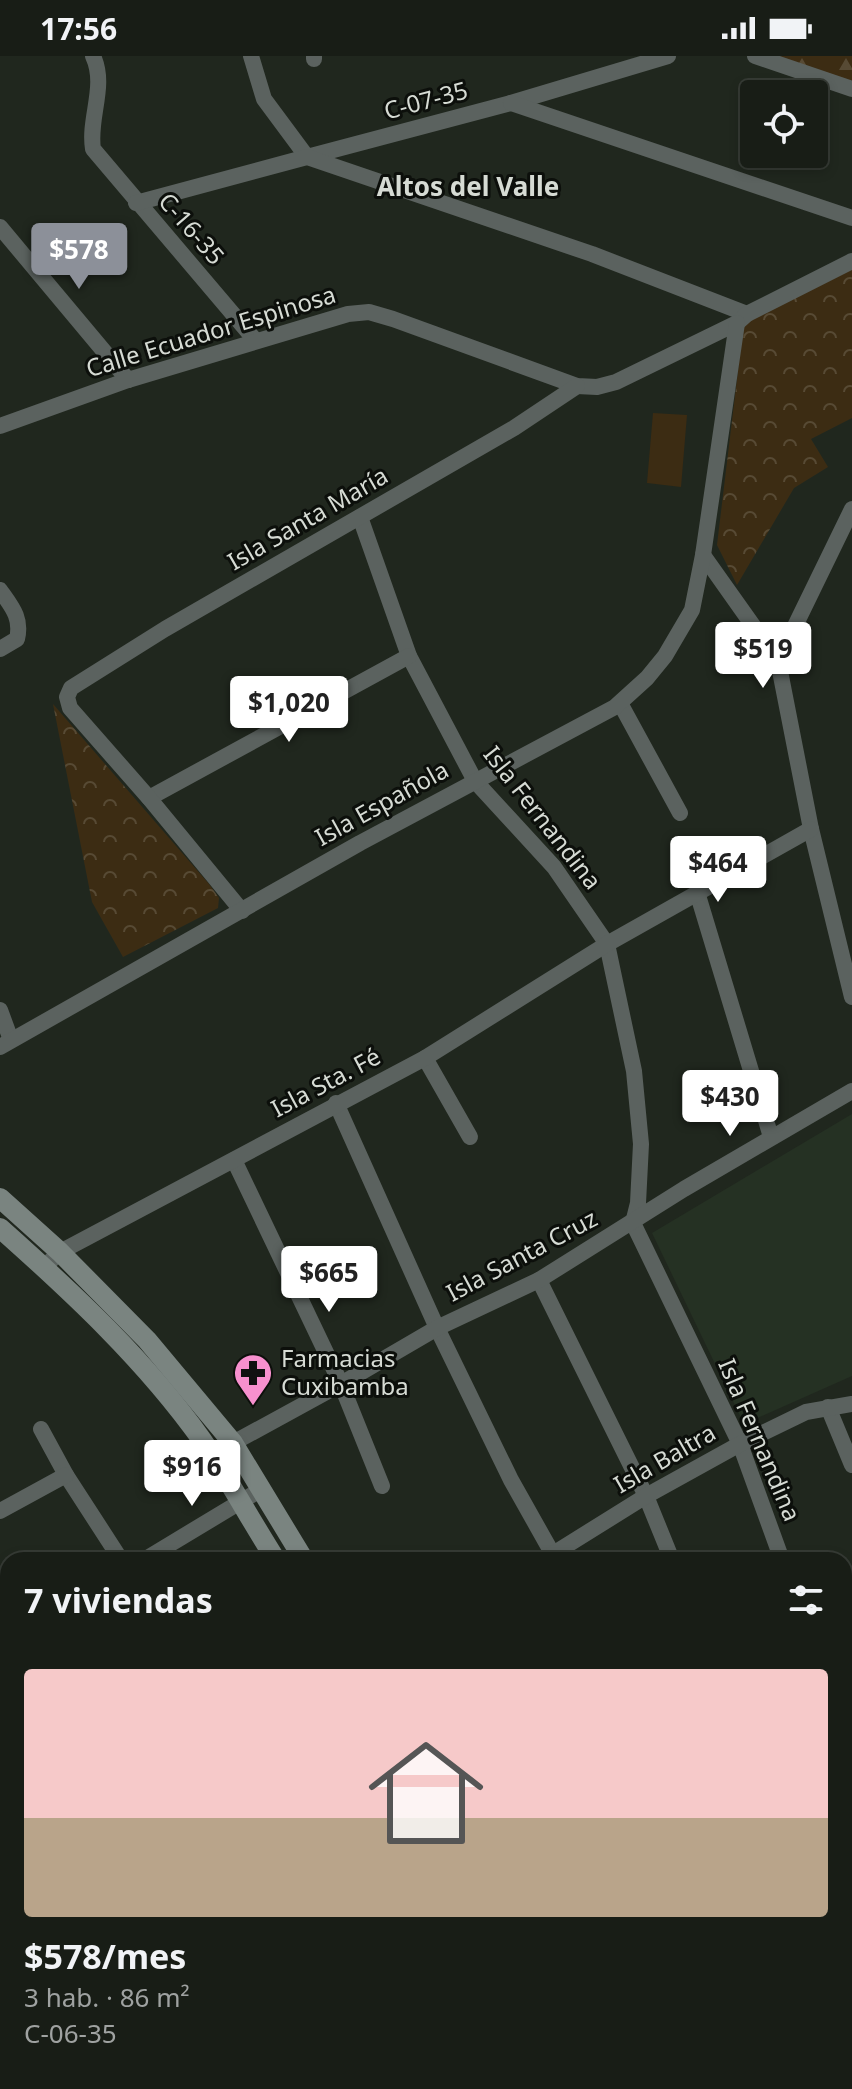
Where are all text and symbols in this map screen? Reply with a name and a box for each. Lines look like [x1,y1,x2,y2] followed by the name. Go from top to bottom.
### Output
[40,8,117,49] text: 17:56
[380,73,471,127] street label: C-07-35
[740,80,828,168] map controls
[740,80,828,168] button: locate
[377,168,559,204] district label: Altos del Valle
[152,185,233,271] street label: C-16-35
[32,223,126,291] pin: $578
[49,231,109,267] text: $578
[82,277,339,384] street label: Calle Ecuador Espinosa
[221,458,394,577] street label: Isla Santa María
[716,622,810,690] pin: $519
[733,630,793,666] text: $519
[224,676,354,744] pin: $1,020
[248,684,330,720] text: $1,020
[477,738,610,896] street label: Isla Fernandina
[309,752,454,853] street label: Isla Española
[671,836,765,904] pin: $464
[688,844,748,880] text: $464
[265,1039,386,1124] street label: Isla Sta. Fé
[683,1070,777,1138] pin: $430
[700,1078,760,1114] text: $430
[440,1201,603,1308] street label: Isla Santa Cruz
[282,1246,376,1314] pin: $665
[299,1254,359,1290] text: $665
[281,1341,409,1402] place label: Farmacias Cuxibamba
[232,1352,274,1407] pharmacy icon: Farmacias Cuxibamba
[711,1353,810,1526] street label: Isla Fernandina
[607,1415,721,1500] street label: Isla Baltra
[145,1440,239,1508] pin: $916
[162,1448,222,1484] text: $916
[24,1577,213,1623] text: 7 viviendas
[784,1578,828,1622] icon: filters
[354,1721,498,1865] icon: home
[24,1933,186,1979] text: $578/mes
[24,1979,190,2015] text: 3 hab. · 86 m²
[24,2015,117,2051] text: C-06-35

